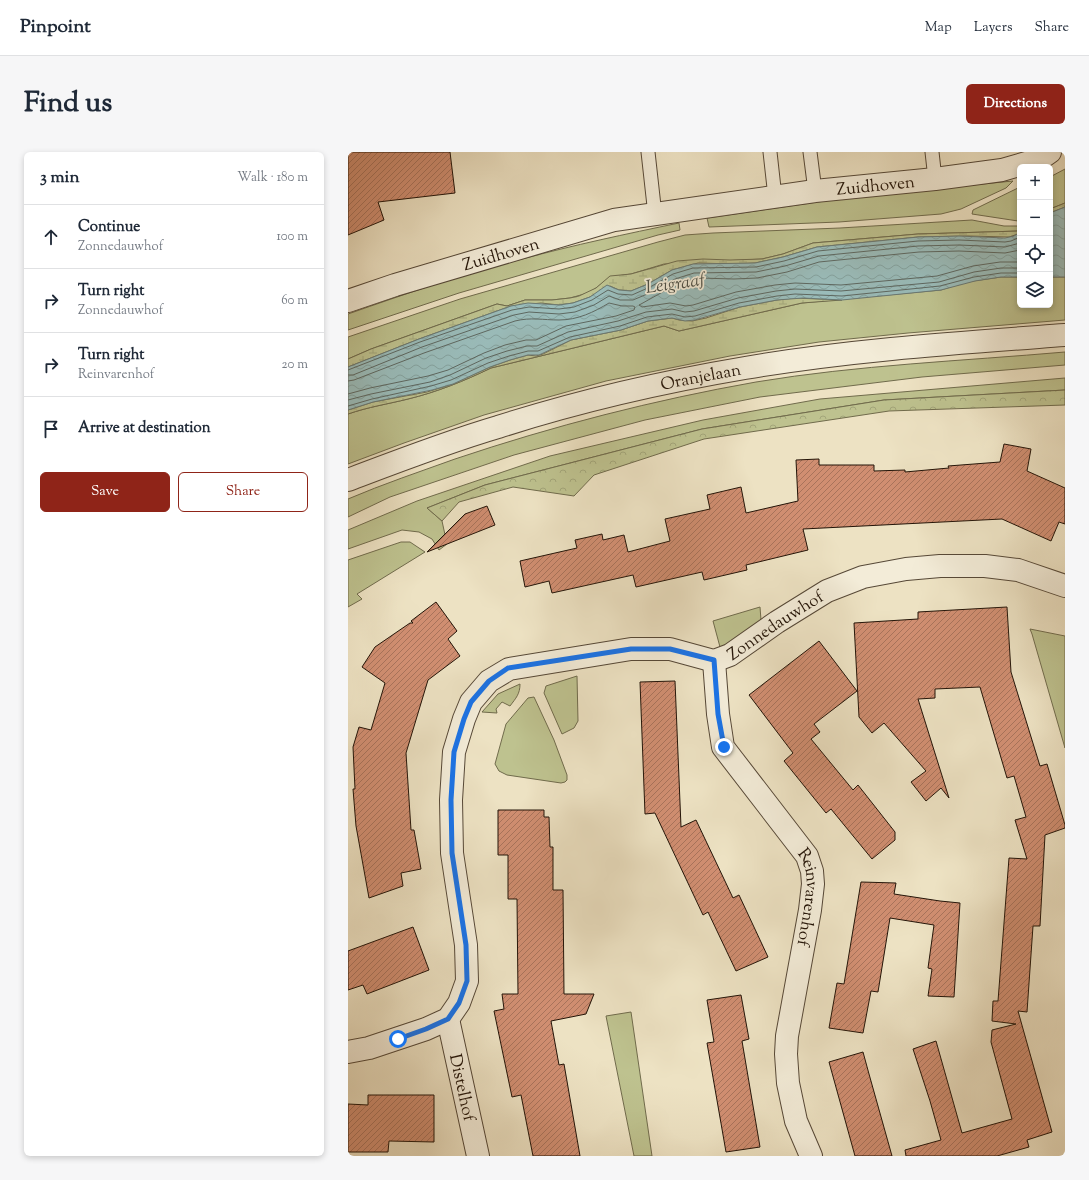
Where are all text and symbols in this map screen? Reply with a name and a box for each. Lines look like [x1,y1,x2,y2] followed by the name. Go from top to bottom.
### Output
[20,14,91,41] text: Pinpoint
[925,18,952,38] text: Map
[974,18,1012,38] text: Layers
[1034,18,1069,38] text: Share
[24,84,112,124] text: Find us
[966,84,1065,124] button: Directions
[1017,164,1053,308] map controls
[1017,164,1053,200] button: +
[40,166,79,190] text: 3 min
[237,169,308,187] text: Walk · 180 m
[835,171,916,203] street label: Zuidhoven
[1017,200,1053,236] button: −
[78,217,140,238] text: Continue
[40,226,62,248] icon: ahead
[276,228,308,246] text: 100 m
[460,233,543,278] street label: Zuidhoven
[1017,236,1053,272] button: locate
[78,238,163,256] text: Zonnedauwhof
[644,268,708,302] water label: Leigraaf
[1017,272,1053,308] button: layers
[78,281,144,302] text: Turn right
[40,290,62,312] icon: right
[281,292,308,310] text: 60 m
[78,302,163,320] text: Zonnedauwhof
[78,345,144,366] text: Turn right
[40,354,62,376] icon: right
[282,356,308,374] text: 20 m
[658,359,743,398] street label: Oranjelaan
[78,366,154,384] text: Reinvarenhof
[40,418,62,440] icon: arrive
[78,418,211,439] text: Arrive at destination
[40,472,170,512] button: Save
[178,472,308,512] button: Share
[723,585,830,667] street label: Zonnedauwhof
[715,738,733,756] route end
[789,843,823,949] street label: Reinvarenhof
[389,1030,407,1048] route start
[442,1052,480,1125] street label: Distelhof

